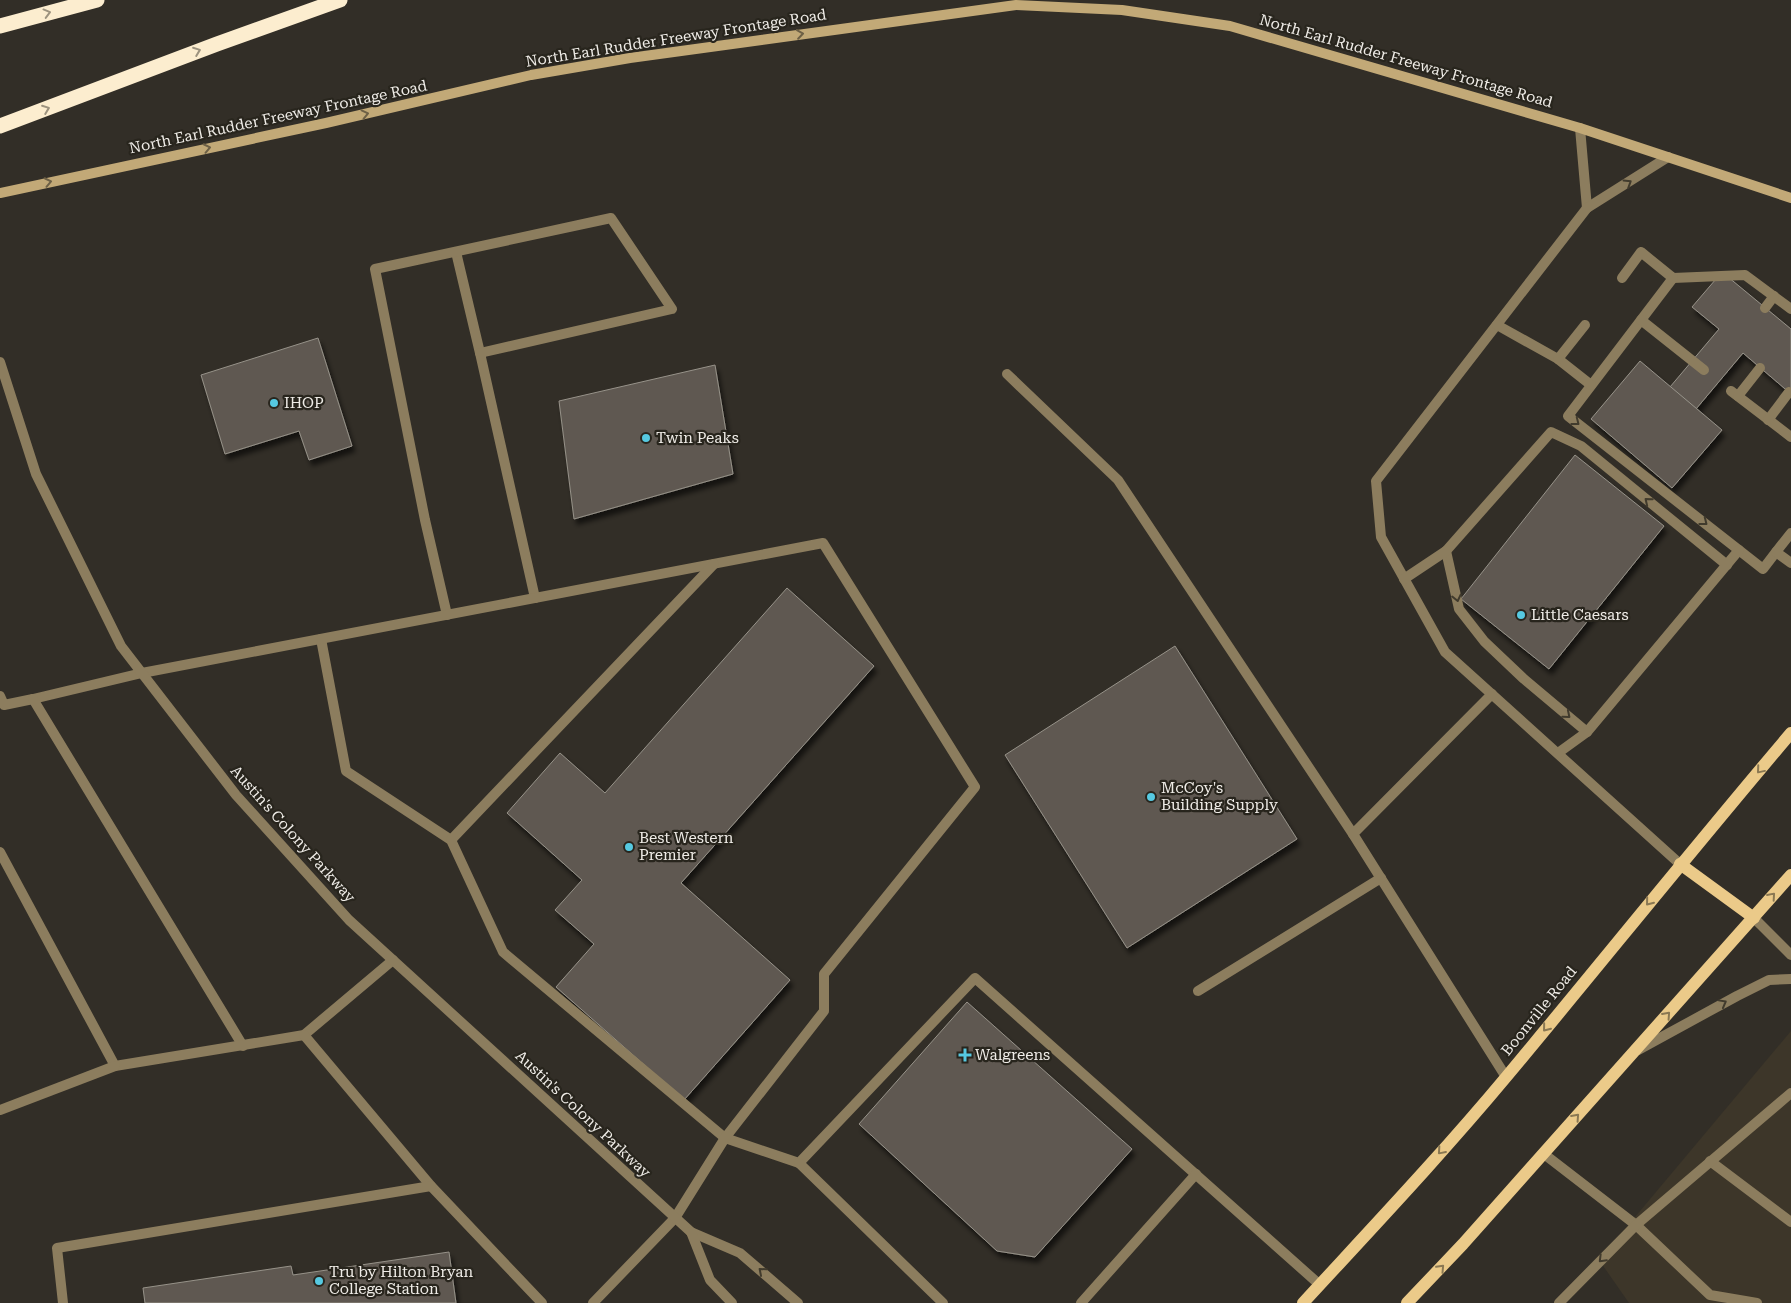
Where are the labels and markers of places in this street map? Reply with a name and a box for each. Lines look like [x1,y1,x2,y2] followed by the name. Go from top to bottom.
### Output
[284,394,324,412] place label: IHOP
[268,397,280,409] marker: IHOP
[656,429,739,447] place label: Twin Peaks
[640,432,652,444] marker: Twin Peaks
[1531,606,1629,624] place label: Little Caesars
[1515,609,1527,621] marker: Little Caesars
[1161,779,1278,814] place label: McCoy's Building Supply
[1145,791,1157,803] marker: McCoy's Building Supply
[639,829,734,864] place label: Best Western Premier
[623,841,635,853] marker: Best Western Premier
[975,1046,1050,1064] place label: Walgreens
[959,1049,971,1061] marker: Walgreens
[329,1263,473,1298] place label: Tru by Hilton Bryan College Station
[313,1275,325,1287] marker: Tru by Hilton Bryan College Station

